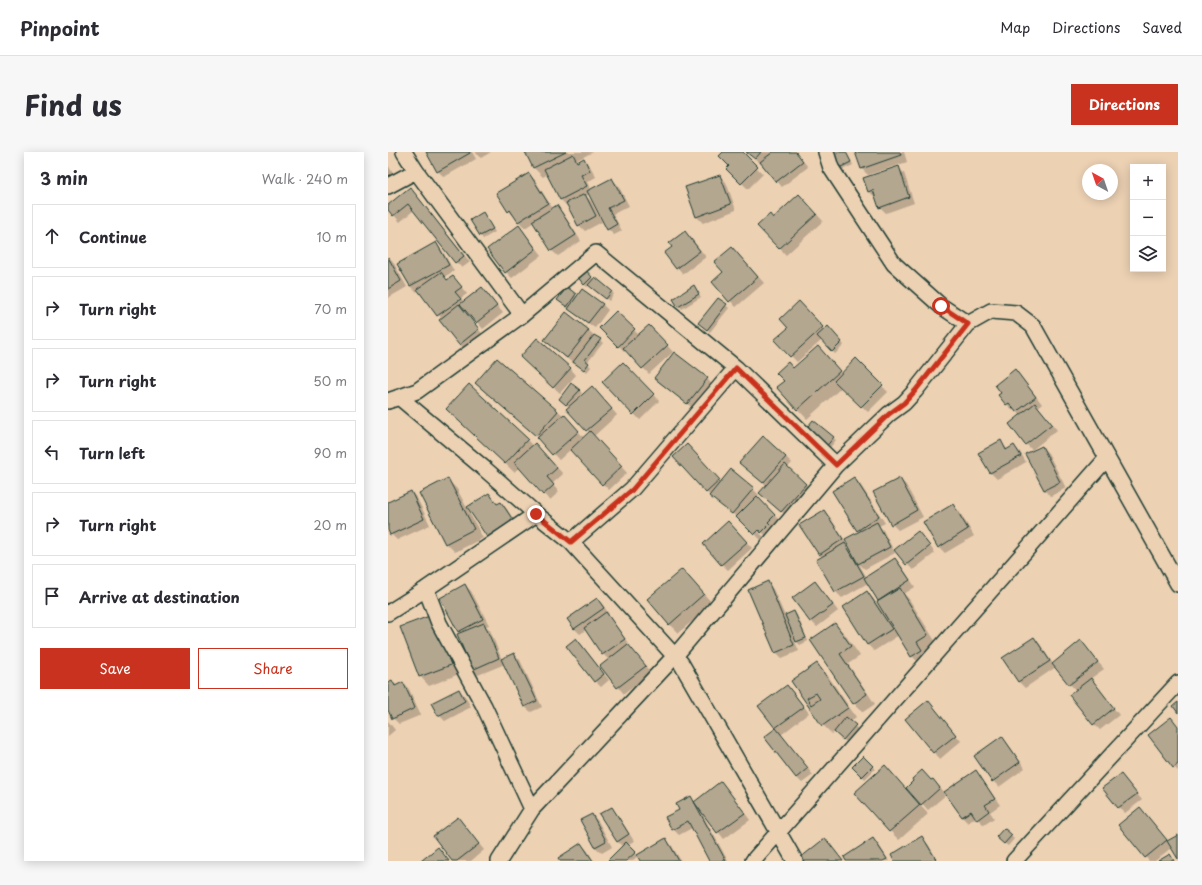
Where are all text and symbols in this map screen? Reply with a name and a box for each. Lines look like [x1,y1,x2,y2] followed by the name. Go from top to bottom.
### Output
[20,14,100,42] text: Pinpoint
[1000,17,1030,38] text: Map
[1052,17,1120,38] text: Directions
[1142,17,1182,38] text: Saved
[24,83,122,126] text: Find us
[1071,84,1178,125] button: Directions
[1082,164,1118,200] north arrow
[1130,164,1166,272] map controls
[1130,164,1166,200] button: +
[40,165,88,191] text: 3 min
[262,169,348,188] text: Walk · 240 m
[1130,200,1166,236] button: −
[41,225,63,247] icon: ahead
[79,225,147,248] text: Continue
[317,227,347,246] text: 10 m
[1130,236,1166,272] button: layers
[41,297,63,319] icon: right
[79,297,156,320] text: Turn right
[932,297,950,315] route start
[314,299,347,318] text: 70 m
[41,369,63,391] icon: right
[79,369,156,392] text: Turn right
[313,371,347,390] text: 50 m
[41,441,63,463] icon: left
[79,441,145,464] text: Turn left
[314,443,347,462] text: 90 m
[527,505,545,523] route end
[41,513,63,535] icon: right
[79,513,156,536] text: Turn right
[313,515,347,534] text: 20 m
[41,585,63,607] icon: arrive
[79,585,240,608] text: Arrive at destination
[40,648,190,689] button: Save
[198,648,348,689] button: Share

